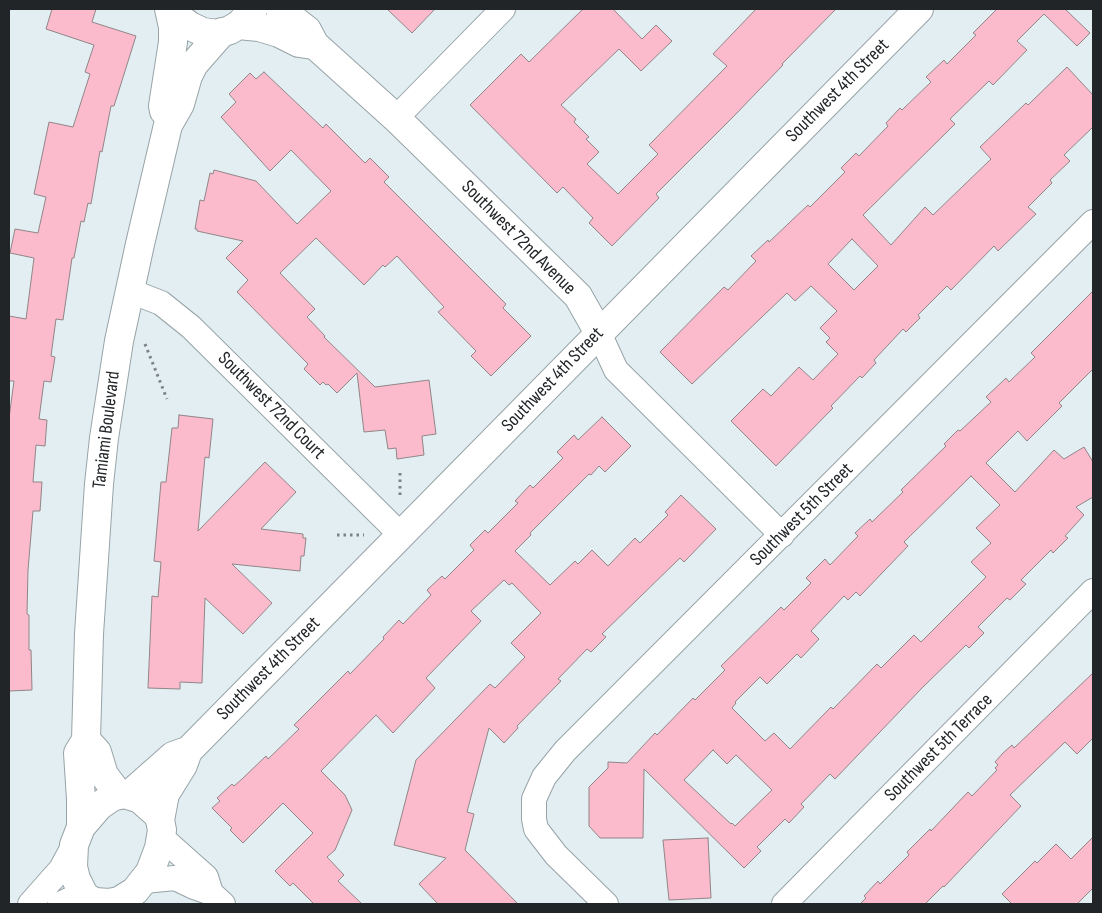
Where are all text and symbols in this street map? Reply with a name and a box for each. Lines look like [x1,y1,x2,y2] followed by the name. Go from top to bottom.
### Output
[782,35,894,147] street label: Southwest 4th Street
[456,176,580,300] street label: Southwest 72nd Avenue
[497,323,609,437] street label: Southwest 4th Street
[213,348,329,464] street label: Southwest 72nd Court
[88,370,126,490] street label: Tamiami Boulevard
[746,459,858,571] street label: Southwest 5th Street
[213,613,325,725] street label: Southwest 4th Street
[880,689,998,807] street label: Southwest 5th Terrace

